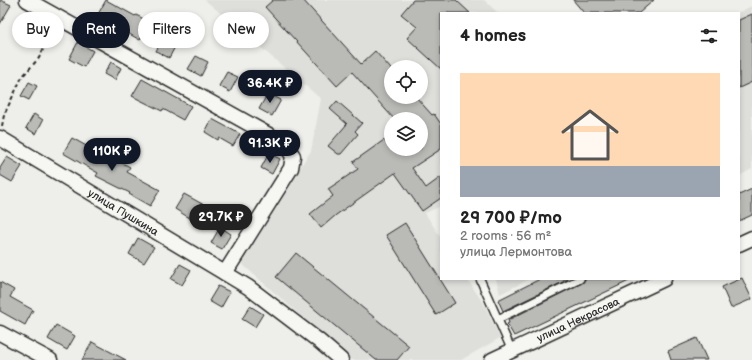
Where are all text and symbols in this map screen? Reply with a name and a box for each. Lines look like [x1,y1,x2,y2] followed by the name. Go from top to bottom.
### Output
[12,12,64,48] chip: Buy
[72,12,130,48] chip: Rent
[138,12,205,48] chip: Filters
[213,12,269,48] chip: New
[698,25,720,47] icon: filters
[460,26,526,46] text: 4 homes
[384,60,428,156] map controls
[384,60,428,104] button: locate
[233,70,307,104] pin: 36.4K ₽
[247,75,293,91] text: 36.4K ₽
[554,99,626,171] icon: home
[384,112,428,156] button: layers
[233,130,307,164] pin: 91.3K ₽
[248,135,292,151] text: 91.3K ₽
[79,138,145,172] pin: 110K ₽
[93,143,131,159] text: 110K ₽
[86,186,161,239] street label: улица Пушкина
[184,204,258,238] pin: 29.7K ₽
[460,208,562,228] text: 29 700 ₽/mo
[198,209,244,225] text: 29.7K ₽
[460,228,551,244] text: 2 rooms · 56 m²
[460,244,572,260] text: улица Лермонтова
[535,294,622,345] street label: улица Некрасова

